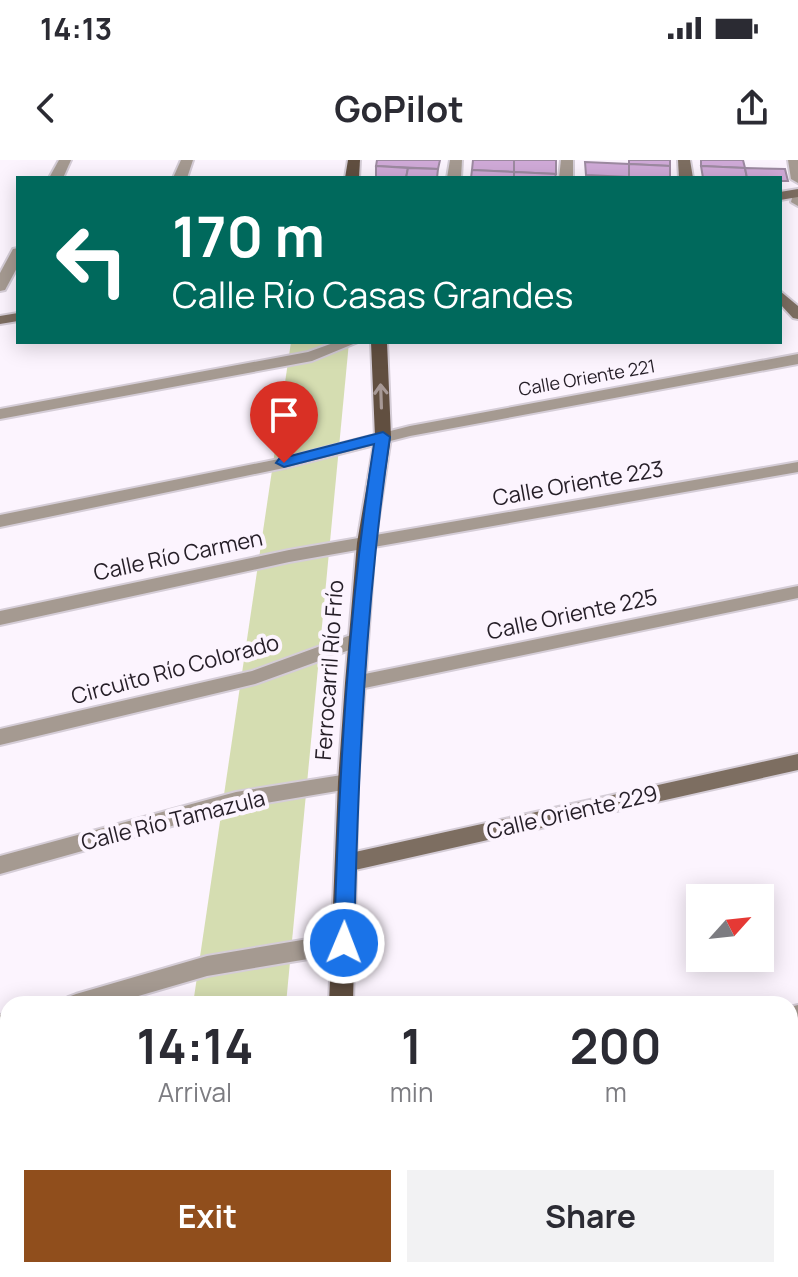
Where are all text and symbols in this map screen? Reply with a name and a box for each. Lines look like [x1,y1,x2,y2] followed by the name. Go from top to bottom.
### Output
[40,8,112,49] text: 14:13
[334,84,464,133] text: GoPilot
[24,86,68,130] icon: back
[730,86,774,130] icon: share
[172,197,325,274] text: 170 m
[40,208,144,312] icon: left
[172,270,573,319] text: Calle Río Casas Grandes
[517,353,657,401] street label: Calle Oriente 221
[250,381,318,463] pin
[373,383,388,410] one-way arrow
[262,393,306,437] icon: arrive
[490,453,666,513] street label: Calle Oriente 223
[91,522,265,588] street label: Calle Río Carmen
[308,579,350,761] street label: Ferrocarril Río Frío
[484,581,660,647] street label: Calle Oriente 225
[68,627,282,711] street label: Circuito Río Colorado
[484,778,660,846] street label: Calle Oriente 229
[78,783,268,857] street label: Calle Río Tamazula
[686,884,774,972] north arrow
[686,884,774,972] map controls
[302,901,386,985] position arrow
[136,1013,253,1078] text: 14:14
[401,1013,422,1078] text: 1
[570,1013,662,1078] text: 200
[158,1074,232,1110] text: Arrival
[390,1074,433,1110] text: min
[605,1074,627,1110] text: m
[24,1170,391,1262] button: Exit
[407,1170,774,1262] button: Share

